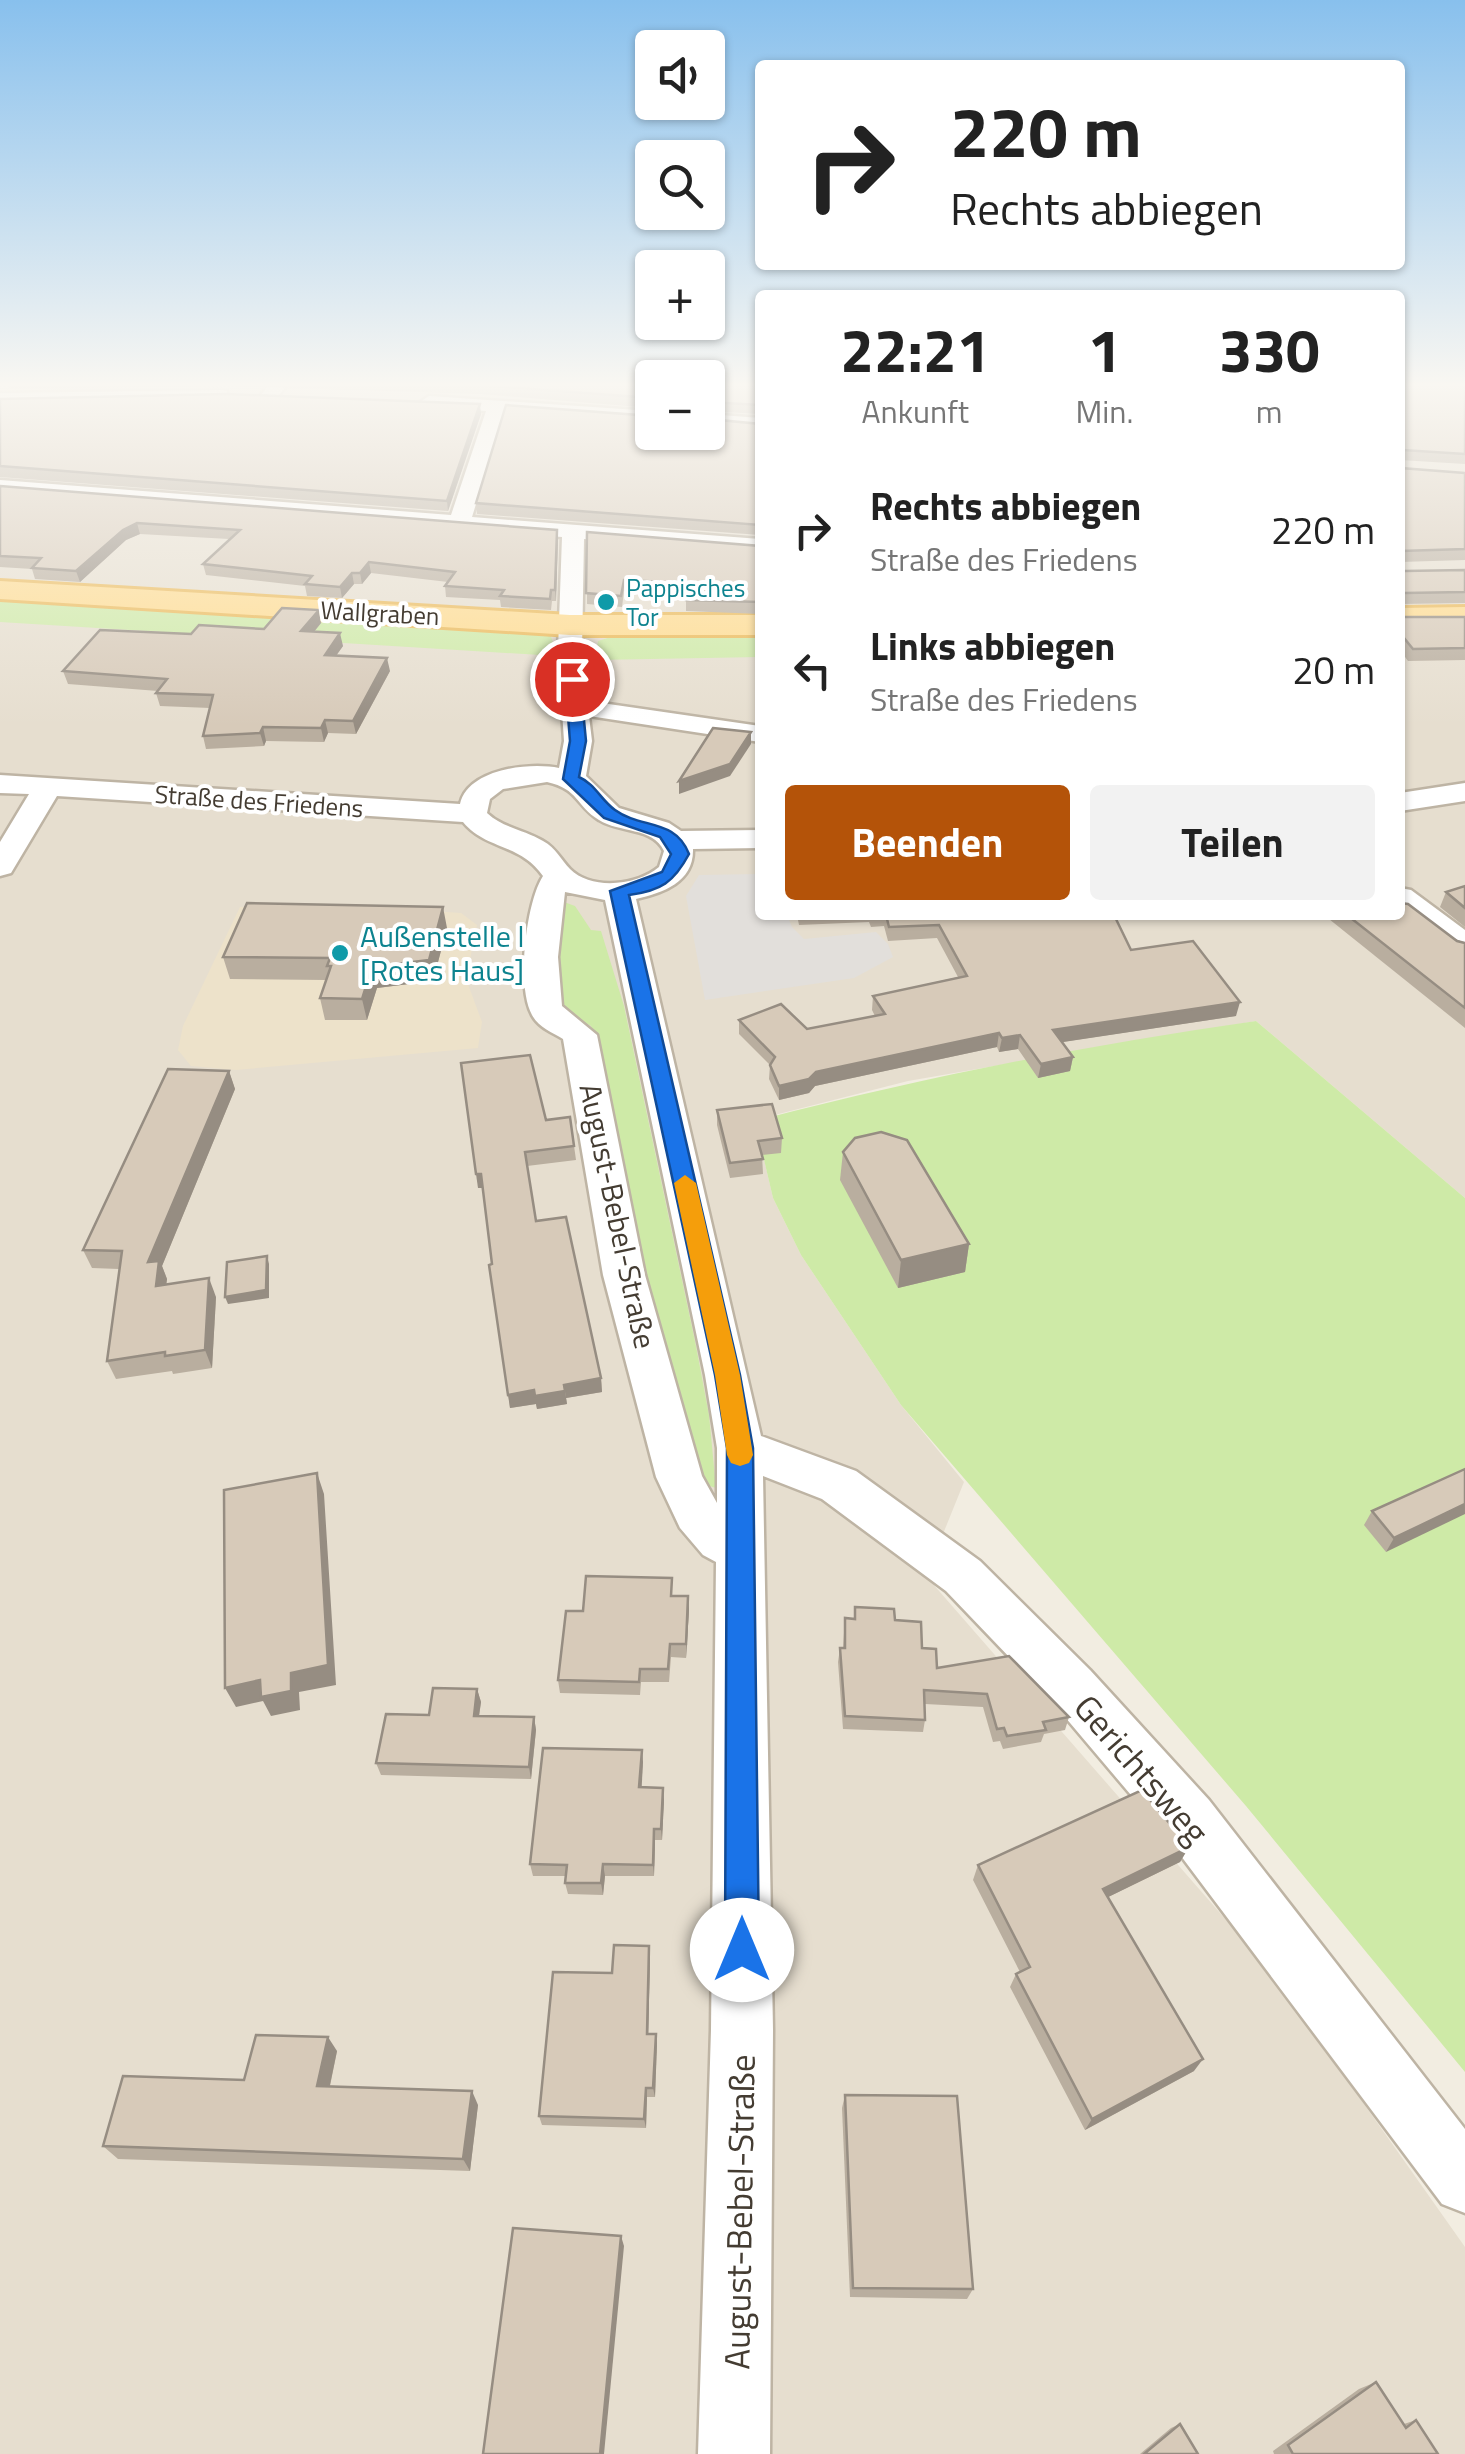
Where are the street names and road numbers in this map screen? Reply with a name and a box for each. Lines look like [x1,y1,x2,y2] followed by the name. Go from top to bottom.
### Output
[320,591,440,635] street label: Wallgraben
[153,775,365,827] street label: Straße des Friedens
[567,1079,669,1353] street label: August-Bebel-Straße
[1061,1682,1223,1856] street label: Gerichtsweg
[709,2054,769,2370] street label: August-Bebel-Straße

